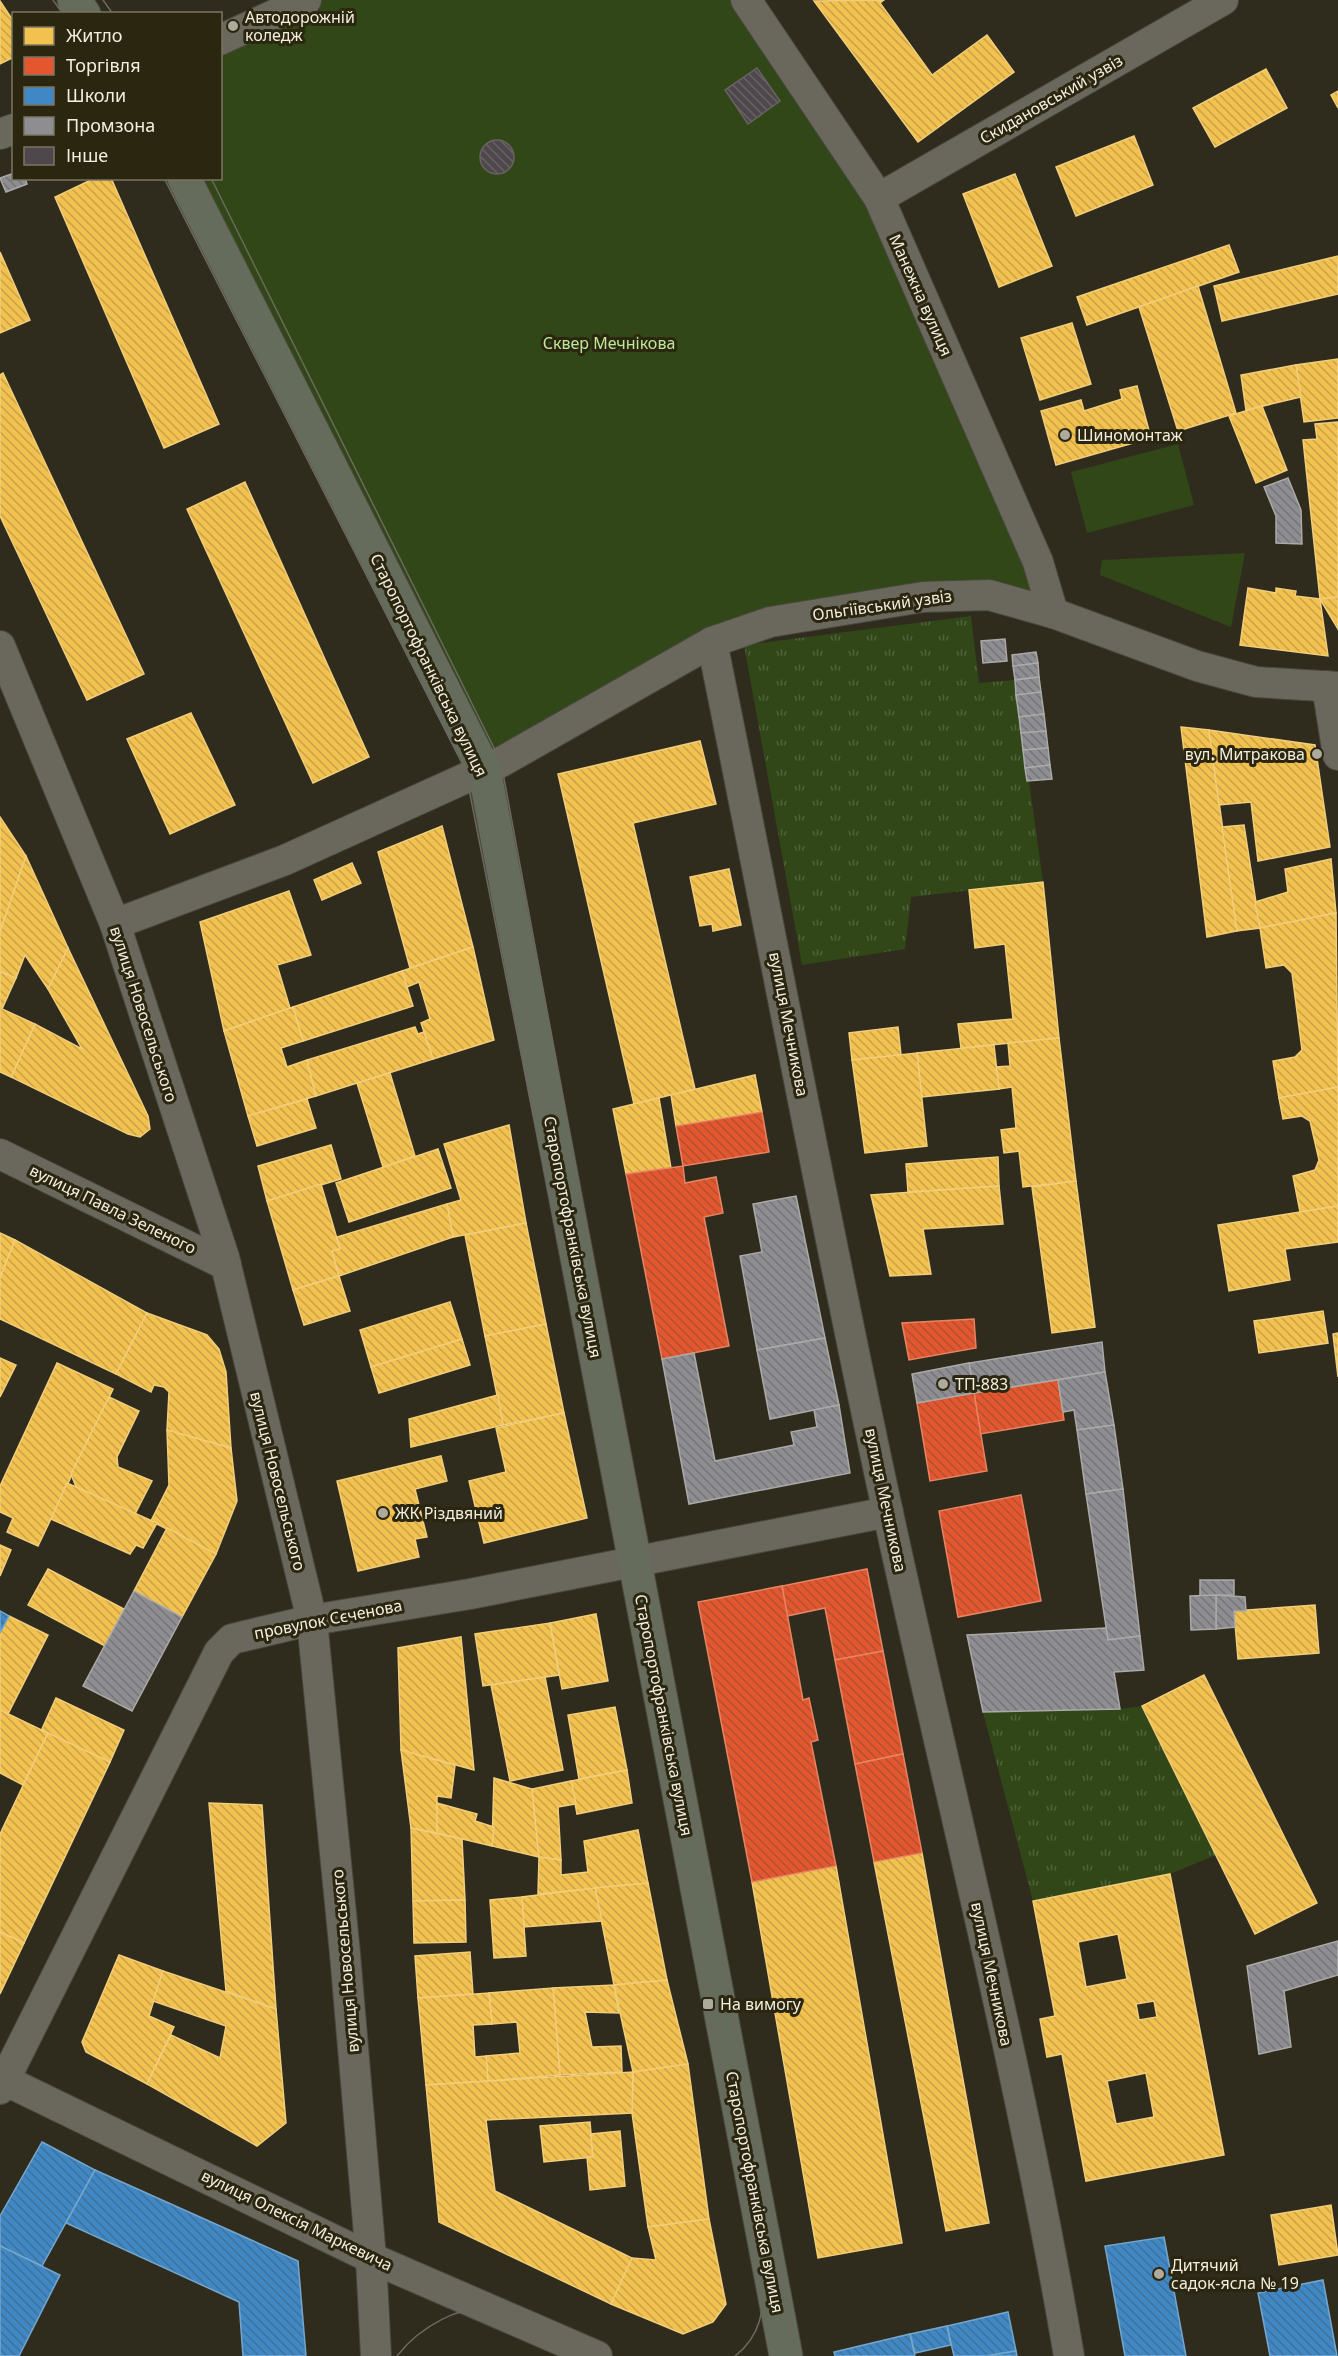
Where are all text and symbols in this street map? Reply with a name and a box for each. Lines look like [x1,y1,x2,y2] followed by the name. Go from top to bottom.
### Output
[245,6,355,46] place label: Автодорожній коледж
[12,12,222,180] legend
[226,19,240,33] marker: Автодорожній коледж
[66,23,123,47] text: Житло
[975,49,1127,149] street label: Скидановський узвіз
[66,53,141,77] text: Торгівля
[66,83,126,107] text: Школи
[66,113,155,137] text: Промзона
[66,143,108,167] text: Інше
[884,231,958,359] street label: Манежна вулиця
[543,332,675,354] park label: Сквер Мечнікова
[1077,424,1183,446] place label: Шиномонтаж
[1058,428,1072,442] marker: Шиномонтаж
[365,550,493,780] street label: Старопортофранківська вулиця
[811,584,953,626] street label: Ольгіївський узвіз
[1185,743,1305,765] place label: вул. Митракова
[1310,747,1324,761] marker: вул. Митракова
[105,923,183,1105] street label: вулиця Новосельського
[764,950,814,1098] street label: вулиця Мечникова
[539,1114,607,1360] street label: Старопортофранківська вулиця
[26,1159,200,1259] street label: вулиця Павла Зеленого
[955,1373,1008,1395] place label: ТП-883
[936,1377,950,1391] marker: ТП-883
[245,1389,311,1573] street label: вулиця Новосельського
[860,1426,912,1574] street label: вулиця Мечникова
[395,1502,503,1524] place label: ЖК Різдвяний
[376,1506,390,1520] marker: ЖК Різдвяний
[630,1592,698,1838] street label: Старопортофранківська вулиця
[252,1594,404,1644] street label: провулок Сєченова
[326,1868,364,2054] street label: вулиця Новосельського
[966,1900,1018,2048] street label: вулиця Мечникова
[720,1993,802,2015] place label: На вимогу
[701,1997,715,2011] marker: На вимогу
[721,2069,789,2315] street label: Старопортофранківська вулиця
[198,2164,396,2276] street label: вулиця Олексія Маркевича
[1171,2254,1299,2294] place label: Дитячий садок-ясла № 19
[1152,2267,1166,2281] marker: Дитячий садок-ясла № 19

